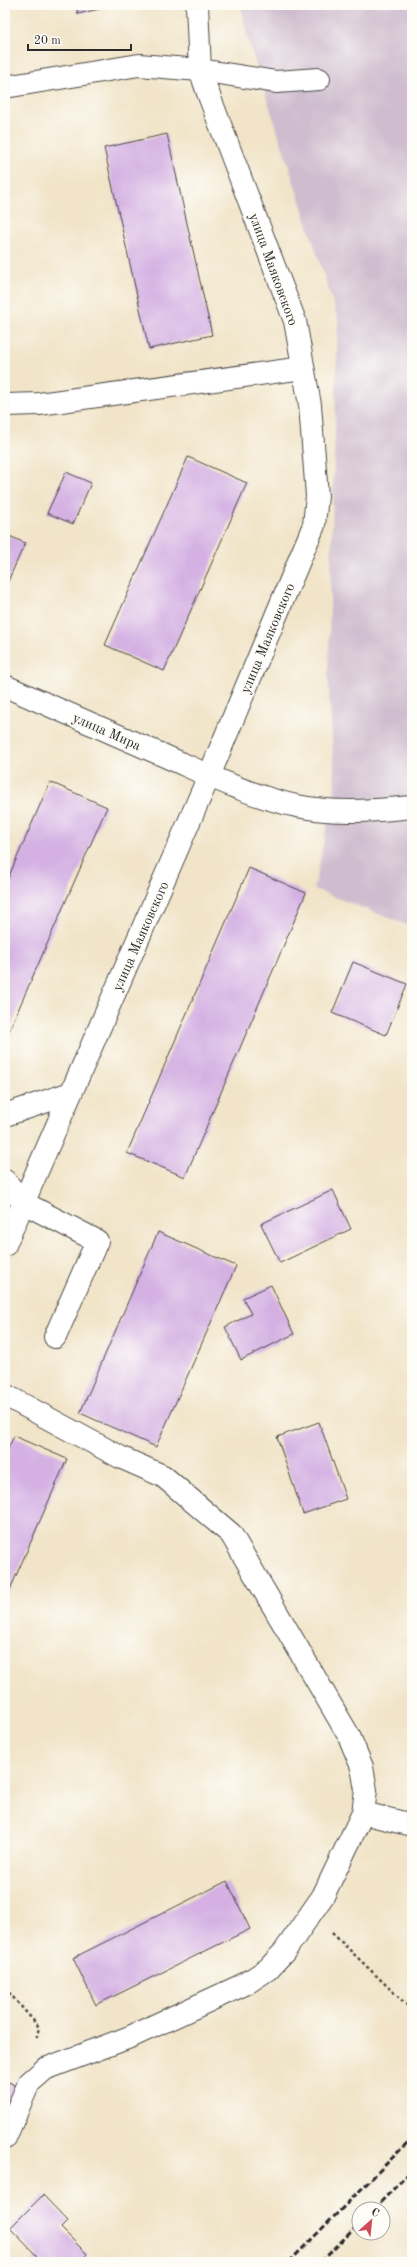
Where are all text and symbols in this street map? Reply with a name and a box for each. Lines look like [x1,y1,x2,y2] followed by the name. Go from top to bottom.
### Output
[28,26,131,52] scale bar
[34,35,61,47] text: 20 m
[246,211,300,328] street label: улица Маяковского
[238,581,298,696] street label: улица Маяковского
[70,711,143,753] street label: улица Мира
[110,879,171,993] street label: улица Маяковского
[351,2201,391,2241] north arrow
[369,2207,381,2220] text: С

